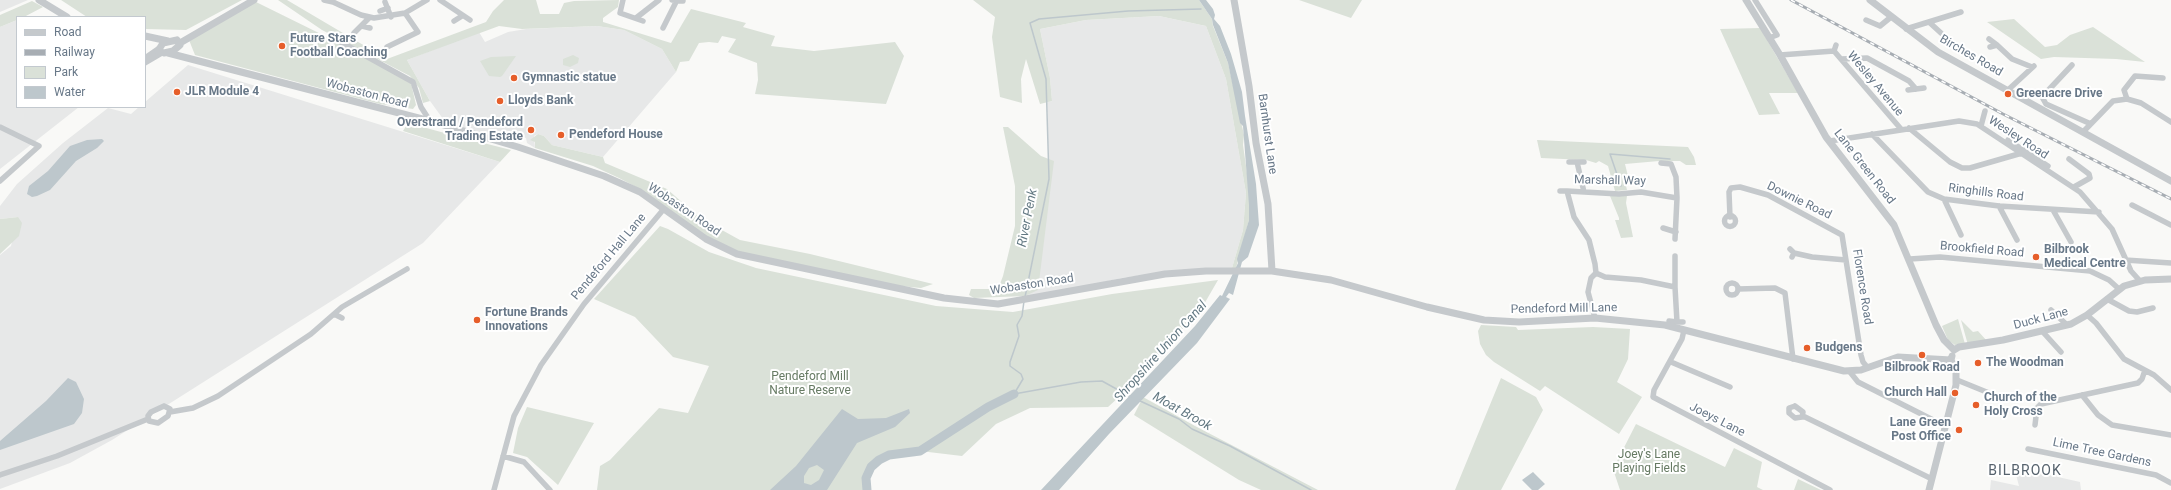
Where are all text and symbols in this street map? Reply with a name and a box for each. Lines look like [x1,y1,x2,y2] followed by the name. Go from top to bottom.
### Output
[16,16,146,108] legend
[54,25,82,39] text: Road
[290,32,387,60] place label: Future Stars Football Coaching
[1937,32,2005,80] street label: Birches Road
[277,41,287,51] marker: Future Stars Football Coaching
[54,45,95,59] text: Railway
[1844,49,1906,119] street label: Wesley Avenue
[54,65,78,79] text: Park
[522,71,616,85] place label: Gymnastic statue
[509,73,519,83] marker: Gymnastic statue
[324,76,410,112] street label: Wobaston Road
[54,85,85,99] text: Water
[185,85,259,99] place label: JLR Module 4
[172,87,182,97] marker: JLR Module 4
[2016,87,2102,101] place label: Greenacre Drive
[2003,89,2013,99] marker: Greenacre Drive
[1254,93,1280,175] street label: Barnhurst Lane
[508,94,573,108] place label: Lloyds Bank
[495,96,505,106] marker: Lloyds Bank
[1985,113,2051,163] street label: Wesley Road
[397,116,523,144] place label: Overstrand / Pendeford Trading Estate
[526,125,536,135] marker: Overstrand / Pendeford Trading Estate
[1830,127,1898,207] street label: Lane Green Road
[569,128,663,142] place label: Pendeford House
[556,130,566,140] marker: Pendeford House
[1574,173,1646,189] street label: Marshall Way
[1764,179,1834,223] street label: Downie Road
[645,180,723,240] street label: Wobaston Road
[1948,181,2024,205] street label: Ringhills Road
[1015,188,1041,248] water label: River Penk
[569,211,649,303] street label: Pendeford Hall Lane
[1939,239,2025,261] street label: Brookfield Road
[2044,243,2126,271] place label: Bilbrook Medical Centre
[1849,248,1875,326] street label: Florence Road
[2031,252,2041,262] marker: Bilbrook Medical Centre
[989,271,1075,299] street label: Wobaston Road
[1111,298,1211,406] water label: Shropshire Union Canal
[1511,301,1617,317] street label: Pendeford Mill Lane
[2012,305,2070,333] street label: Duck Lane
[485,306,568,334] place label: Fortune Brands Innovations
[472,315,482,325] marker: Fortune Brands Innovations
[1815,341,1862,355] place label: Budgens
[1802,343,1812,353] marker: Budgens
[1917,350,1927,360] marker: Bilbrook Road
[1986,356,2064,370] place label: The Woodman
[1973,358,1983,368] marker: The Woodman
[1884,361,1960,375] place label: Bilbrook Road
[769,370,851,398] park label: Pendeford Mill Nature Reserve
[1884,386,1947,400] place label: Church Hall
[1950,388,1960,398] marker: Church Hall
[1150,389,1214,435] water label: Moat Brook
[1984,391,2057,419] place label: Church of the Holy Cross
[1687,400,1747,440] street label: Joeys Lane
[1971,400,1981,410] marker: Church of the Holy Cross
[1890,416,1951,444] place label: Lane Green Post Office
[1954,425,1964,435] marker: Lane Green Post Office
[2051,436,2153,470] street label: Lime Tree Gardens
[1612,448,1686,476] park label: Joey's Lane Playing Fields
[1988,463,2062,479] district label: BILBROOK

